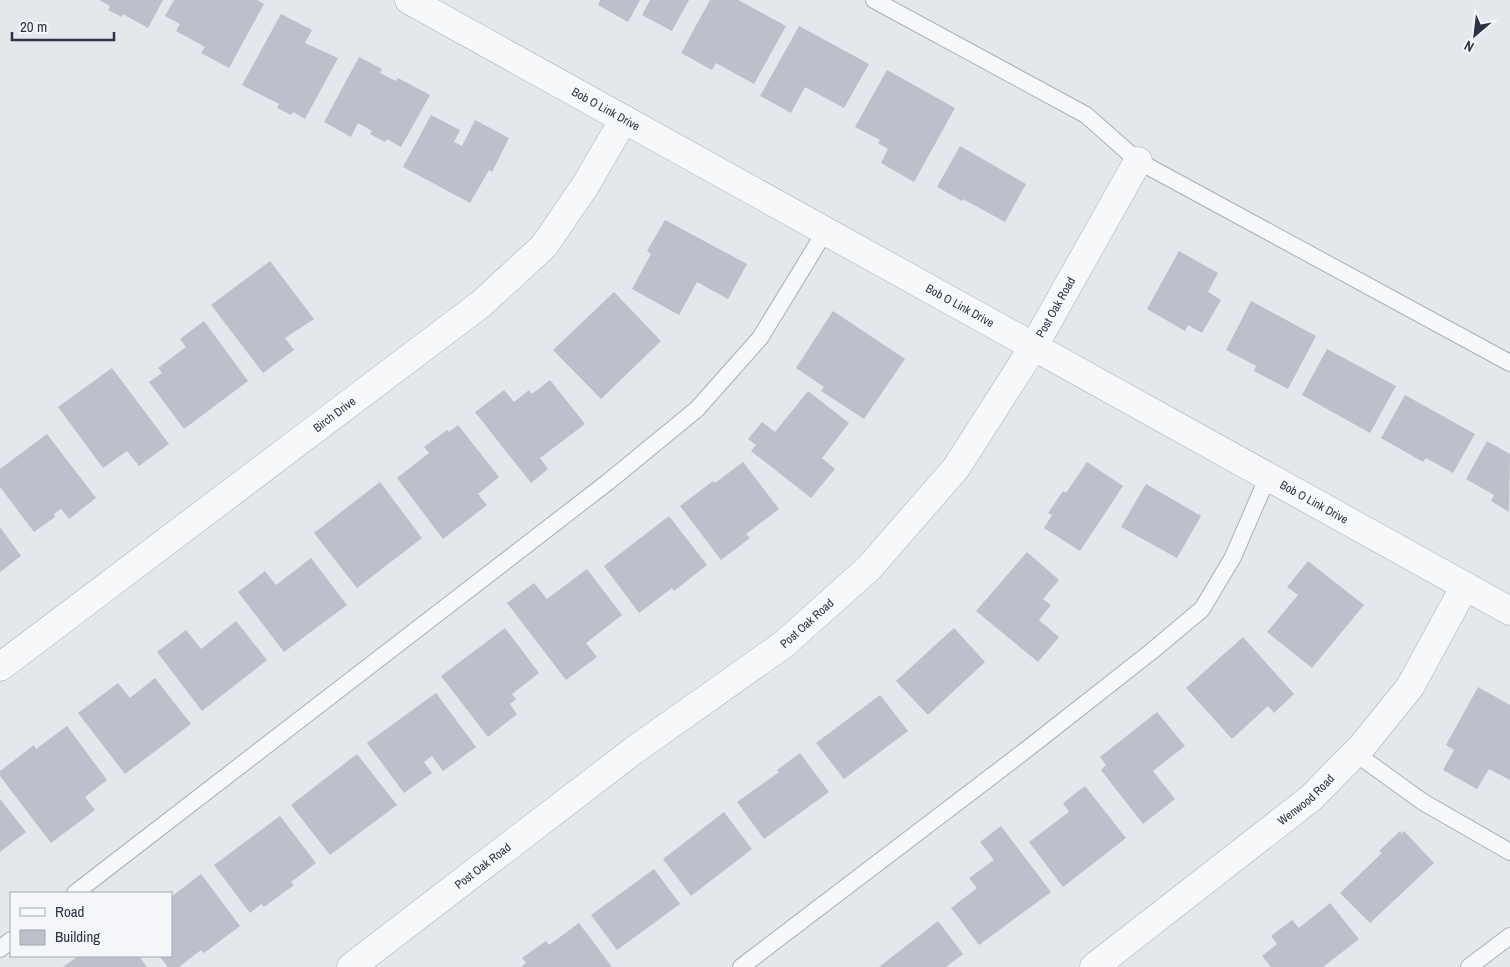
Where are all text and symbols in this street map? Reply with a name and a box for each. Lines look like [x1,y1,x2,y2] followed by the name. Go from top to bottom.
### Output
[12,10,115,42] scale bar
[1450,10,1500,60] north arrow
[20,16,47,37] text: 20 m
[1461,37,1477,56] text: N
[569,84,643,135] street label: Bob O Link Drive
[1032,274,1079,340] street label: Post Oak Road
[923,280,997,331] street label: Bob O Link Drive
[310,393,359,436] street label: Birch Drive
[1277,477,1351,528] street label: Bob O Link Drive
[777,595,837,652] street label: Post Oak Road
[1275,771,1338,829] street label: Wenwood Road
[451,839,514,893] street label: Post Oak Road
[10,892,172,957] legend
[55,901,84,922] text: Road
[55,926,100,947] text: Building

